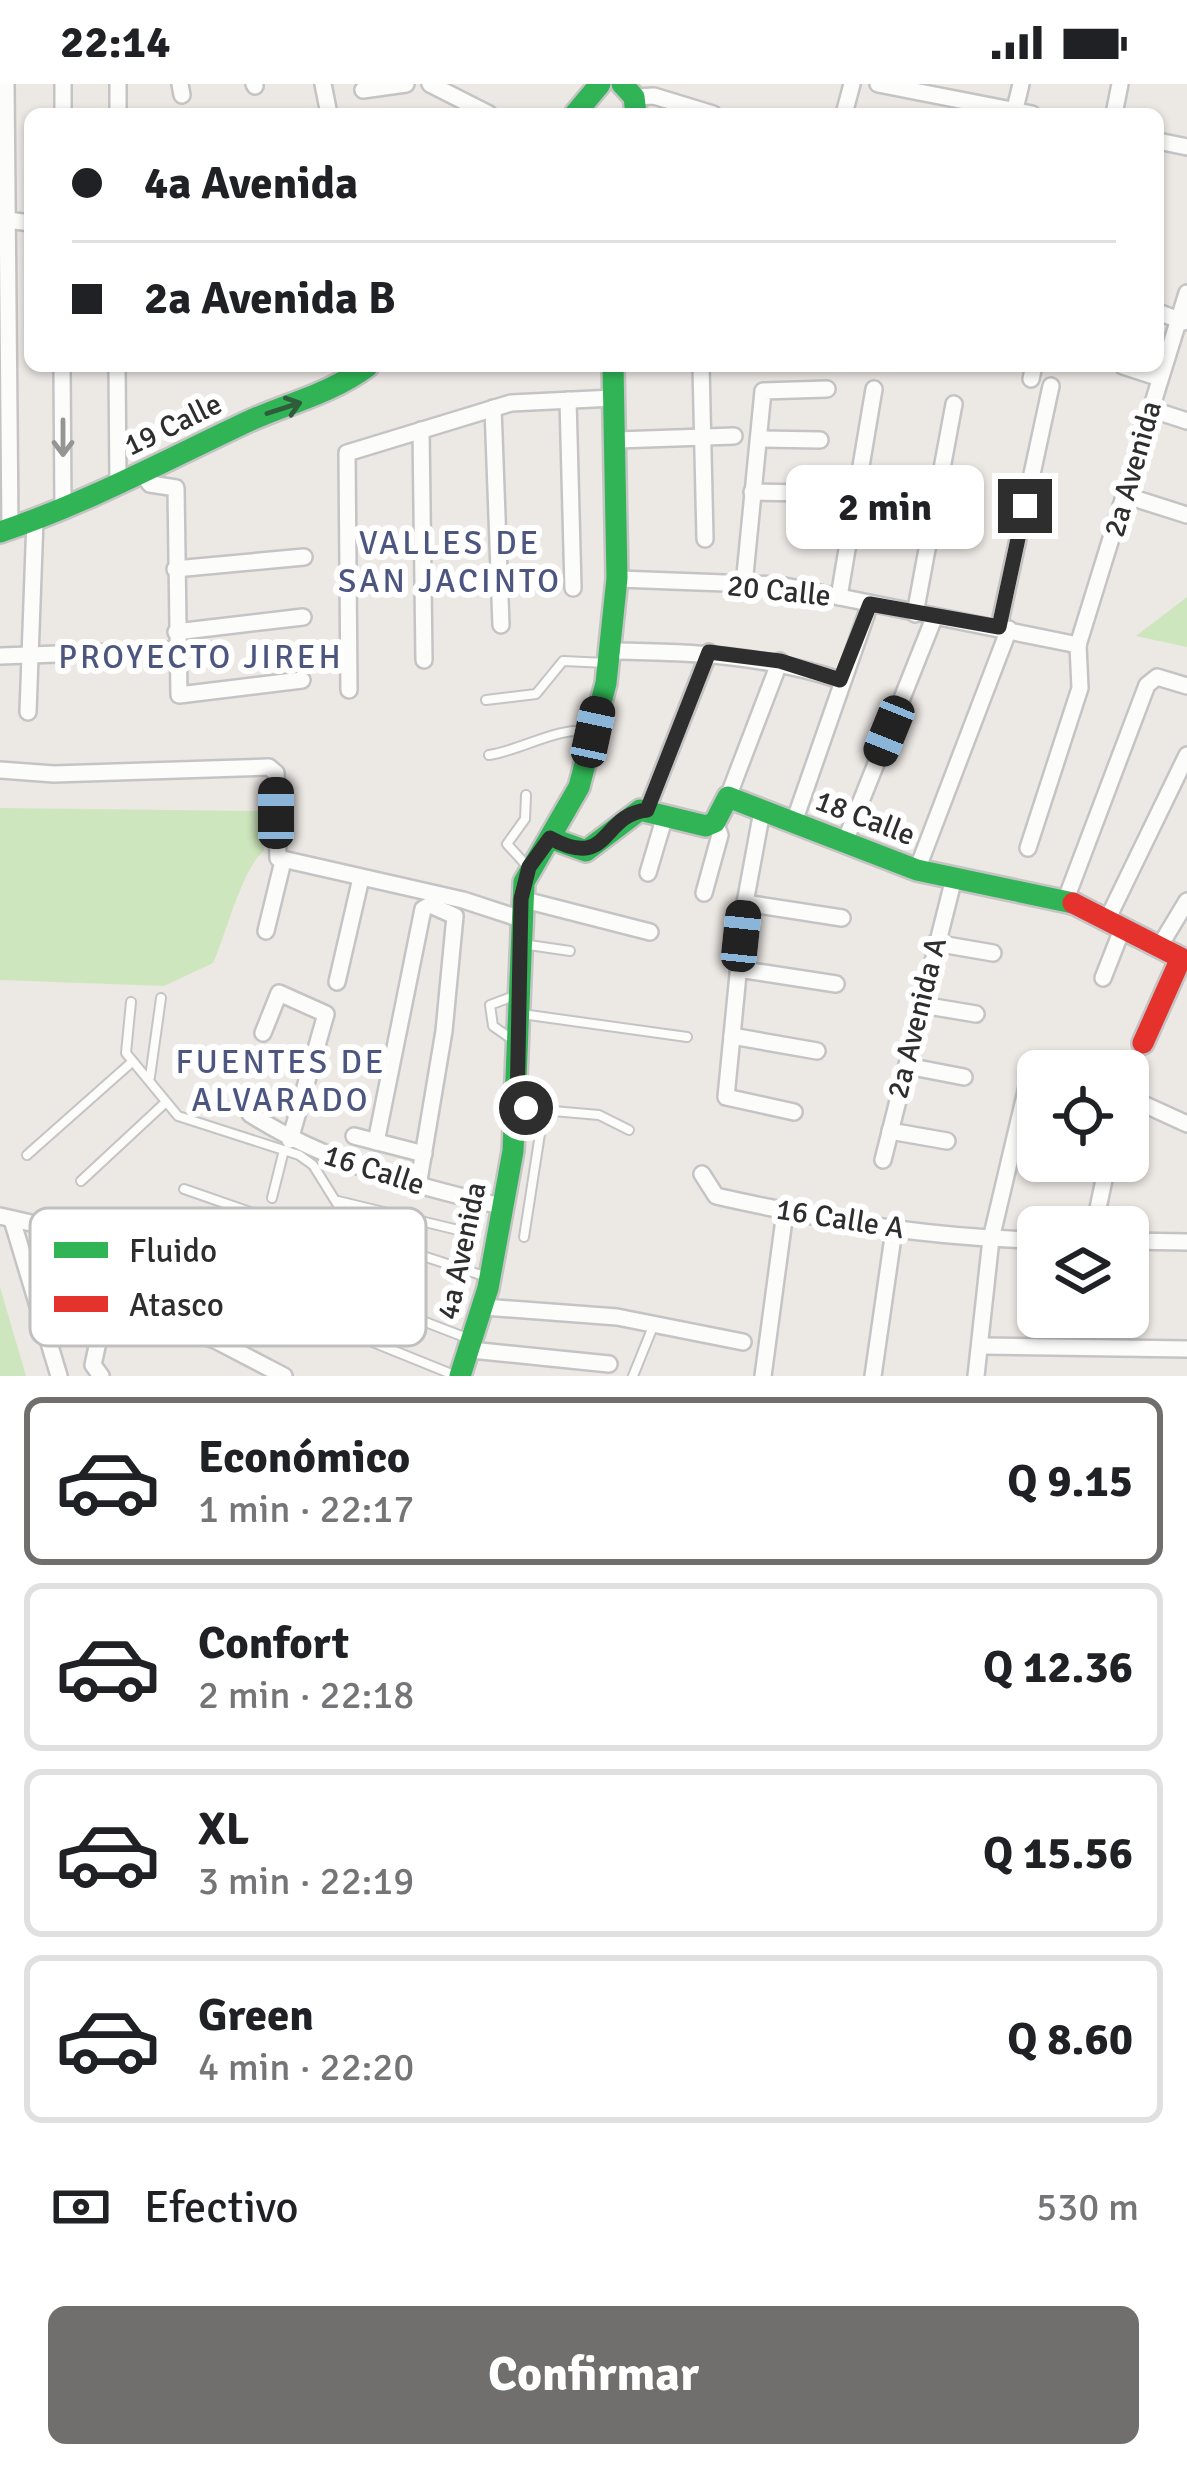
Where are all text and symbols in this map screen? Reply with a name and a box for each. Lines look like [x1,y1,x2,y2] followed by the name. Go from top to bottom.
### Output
[60,15,170,70] text: 22:14
[144,156,358,211] text: 4a Avenida
[144,271,396,326] text: 2a Avenida B
[118,386,228,464] street label: 19 Calle
[265,396,302,417] one-way arrow
[1096,397,1170,541] street label: 2a Avenida
[52,418,74,457] one-way arrow
[785,464,983,548] callout: 2 min
[998,479,1052,533] route end
[838,483,932,531] text: 2 min
[338,523,562,602] district label: VALLES DE SAN JACINTO
[725,567,833,615] street label: 20 Calle
[58,637,344,678] district label: PROYECTO JIREH
[859,691,919,771] car
[568,693,618,771] car
[258,777,294,849] car
[810,782,920,854] street label: 18 Calle
[719,898,763,974] car
[879,934,955,1102] street label: 2a Avenida A
[176,1042,386,1121] district label: FUENTES DE ALVARADO
[1017,1050,1149,1338] map controls
[1017,1050,1149,1182] button: locate
[499,1081,553,1135] route start
[319,1136,429,1204] street label: 16 Calle
[429,1179,495,1323] street label: 4a Avenida
[773,1191,907,1247] street label: 16 Calle A
[1017,1206,1149,1338] button: layers
[30,1208,426,1346] legend
[129,1231,217,1272] text: Fluido
[129,1285,224,1326] text: Atasco
[54,1427,162,1535] icon: car
[198,1430,410,1485] text: Económico
[1007,1454,1133,1509] text: Q 9.15
[198,1485,414,1533] text: 1 min · 22:17
[54,1613,162,1721] icon: car
[198,1616,349,1671] text: Confort
[983,1640,1133,1695] text: Q 12.36
[198,1671,414,1719] text: 2 min · 22:18
[54,1799,162,1907] icon: car
[198,1802,249,1857] text: XL
[983,1826,1133,1881] text: Q 15.56
[198,1857,414,1905] text: 3 min · 22:19
[54,1985,162,2093] icon: car
[198,1988,314,2043] text: Green
[1007,2012,1133,2067] text: Q 8.60
[198,2043,414,2091] text: 4 min · 22:20
[48,2174,114,2240] icon: cash
[144,2180,299,2235] text: Efectivo
[1036,2183,1139,2231] text: 530 m
[48,2306,1139,2444] button: Confirmar

